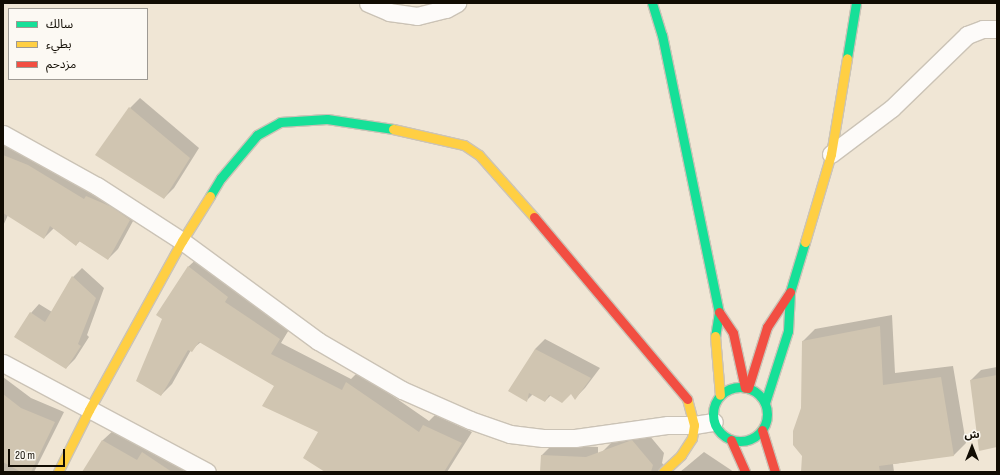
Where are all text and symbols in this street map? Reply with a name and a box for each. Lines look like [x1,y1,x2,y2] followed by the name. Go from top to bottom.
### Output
[8,8,148,80] legend
[46,17,73,32] text: سالك
[46,37,72,52] text: بطيء
[46,57,76,72] text: مزدحم
[952,427,992,467] north arrow
[964,428,980,441] text: ش
[10,441,67,467] scale bar
[15,448,35,463] text: 20 m

